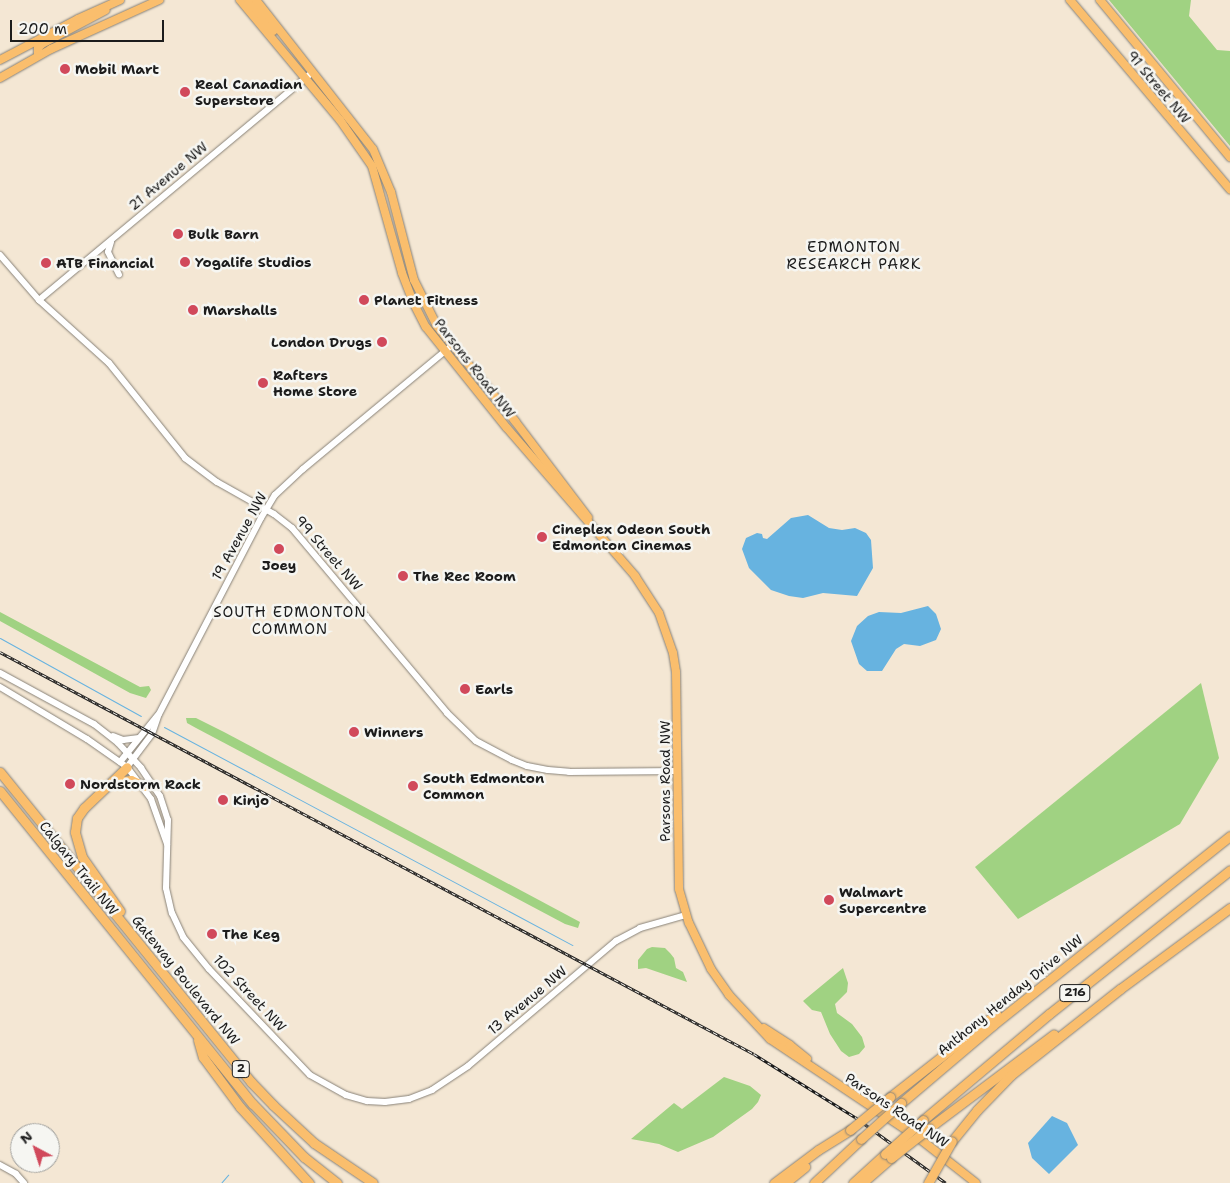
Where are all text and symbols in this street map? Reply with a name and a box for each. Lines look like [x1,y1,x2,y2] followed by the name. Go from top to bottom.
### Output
[12,10,166,42] scale bar
[18,19,67,39] text: 200 m
[1124,47,1194,127] street label: 91 Street NW
[75,61,159,77] place label: Mobil Mart
[59,63,71,75] marker: Mobil Mart
[195,76,302,108] place label: Real Canadian Superstore
[179,86,191,98] marker: Real Canadian Superstore
[125,138,211,214] street label: 21 Avenue NW
[188,226,259,242] place label: Bulk Barn
[172,228,184,240] marker: Bulk Barn
[785,238,923,273] district label: EDMONTON RESEARCH PARK
[195,254,311,270] place label: Yogalife Studios
[56,255,154,271] place label: ATB Financial
[179,256,191,268] marker: Yogalife Studios
[40,257,52,269] marker: ATB Financial
[374,292,478,308] place label: Planet Fitness
[358,294,370,306] marker: Planet Fitness
[203,302,277,318] place label: Marshalls
[187,304,199,316] marker: Marshalls
[431,315,519,421] street label: Parsons Road NW
[271,334,372,350] place label: London Drugs
[376,336,388,348] marker: London Drugs
[273,367,357,400] place label: Rafters Home Store
[257,377,269,389] marker: Rafters Home Store
[208,489,270,583] street label: 19 Avenue NW
[292,512,366,594] street label: 99 Street NW
[552,521,710,554] place label: Cineplex Odeon South Edmonton Cinemas
[536,531,548,543] marker: Cineplex Odeon South Edmonton Cinemas
[273,543,285,555] marker: Joey
[262,557,296,573] place label: Joey
[413,568,516,584] place label: The Rec Room
[397,570,409,582] marker: The Rec Room
[212,603,368,638] district label: SOUTH EDMONTON COMMON
[475,681,513,697] place label: Earls
[459,683,471,695] marker: Earls
[657,720,673,842] street label: Parsons Road NW
[364,724,423,740] place label: Winners
[348,726,360,738] marker: Winners
[423,770,544,802] place label: South Edmonton Common
[80,776,201,792] place label: Nordstorm Rack
[64,778,76,790] marker: Nordstorm Rack
[407,780,419,792] marker: South Edmonton Common
[233,792,269,808] place label: Kinjo
[217,794,229,806] marker: Kinjo
[36,818,122,918] street label: Calgary Trail NW
[839,884,927,916] place label: Walmart Supercentre
[823,894,835,906] marker: Walmart Supercentre
[129,912,243,1048] street label: Gateway Boulevard NW
[222,926,280,942] place label: The Keg
[206,928,218,940] marker: The Keg
[934,931,1086,1059] street label: Anthony Henday Drive NW
[210,951,290,1035] street label: 102 Street NW
[484,962,570,1038] street label: 13 Avenue NW
[1059,984,1091,1002] road number: 216
[231,1060,251,1078] road number: 2
[842,1069,952,1151] street label: Parsons Road NW
[10,1123,60,1173] north arrow
[16,1127,36,1148] text: N

